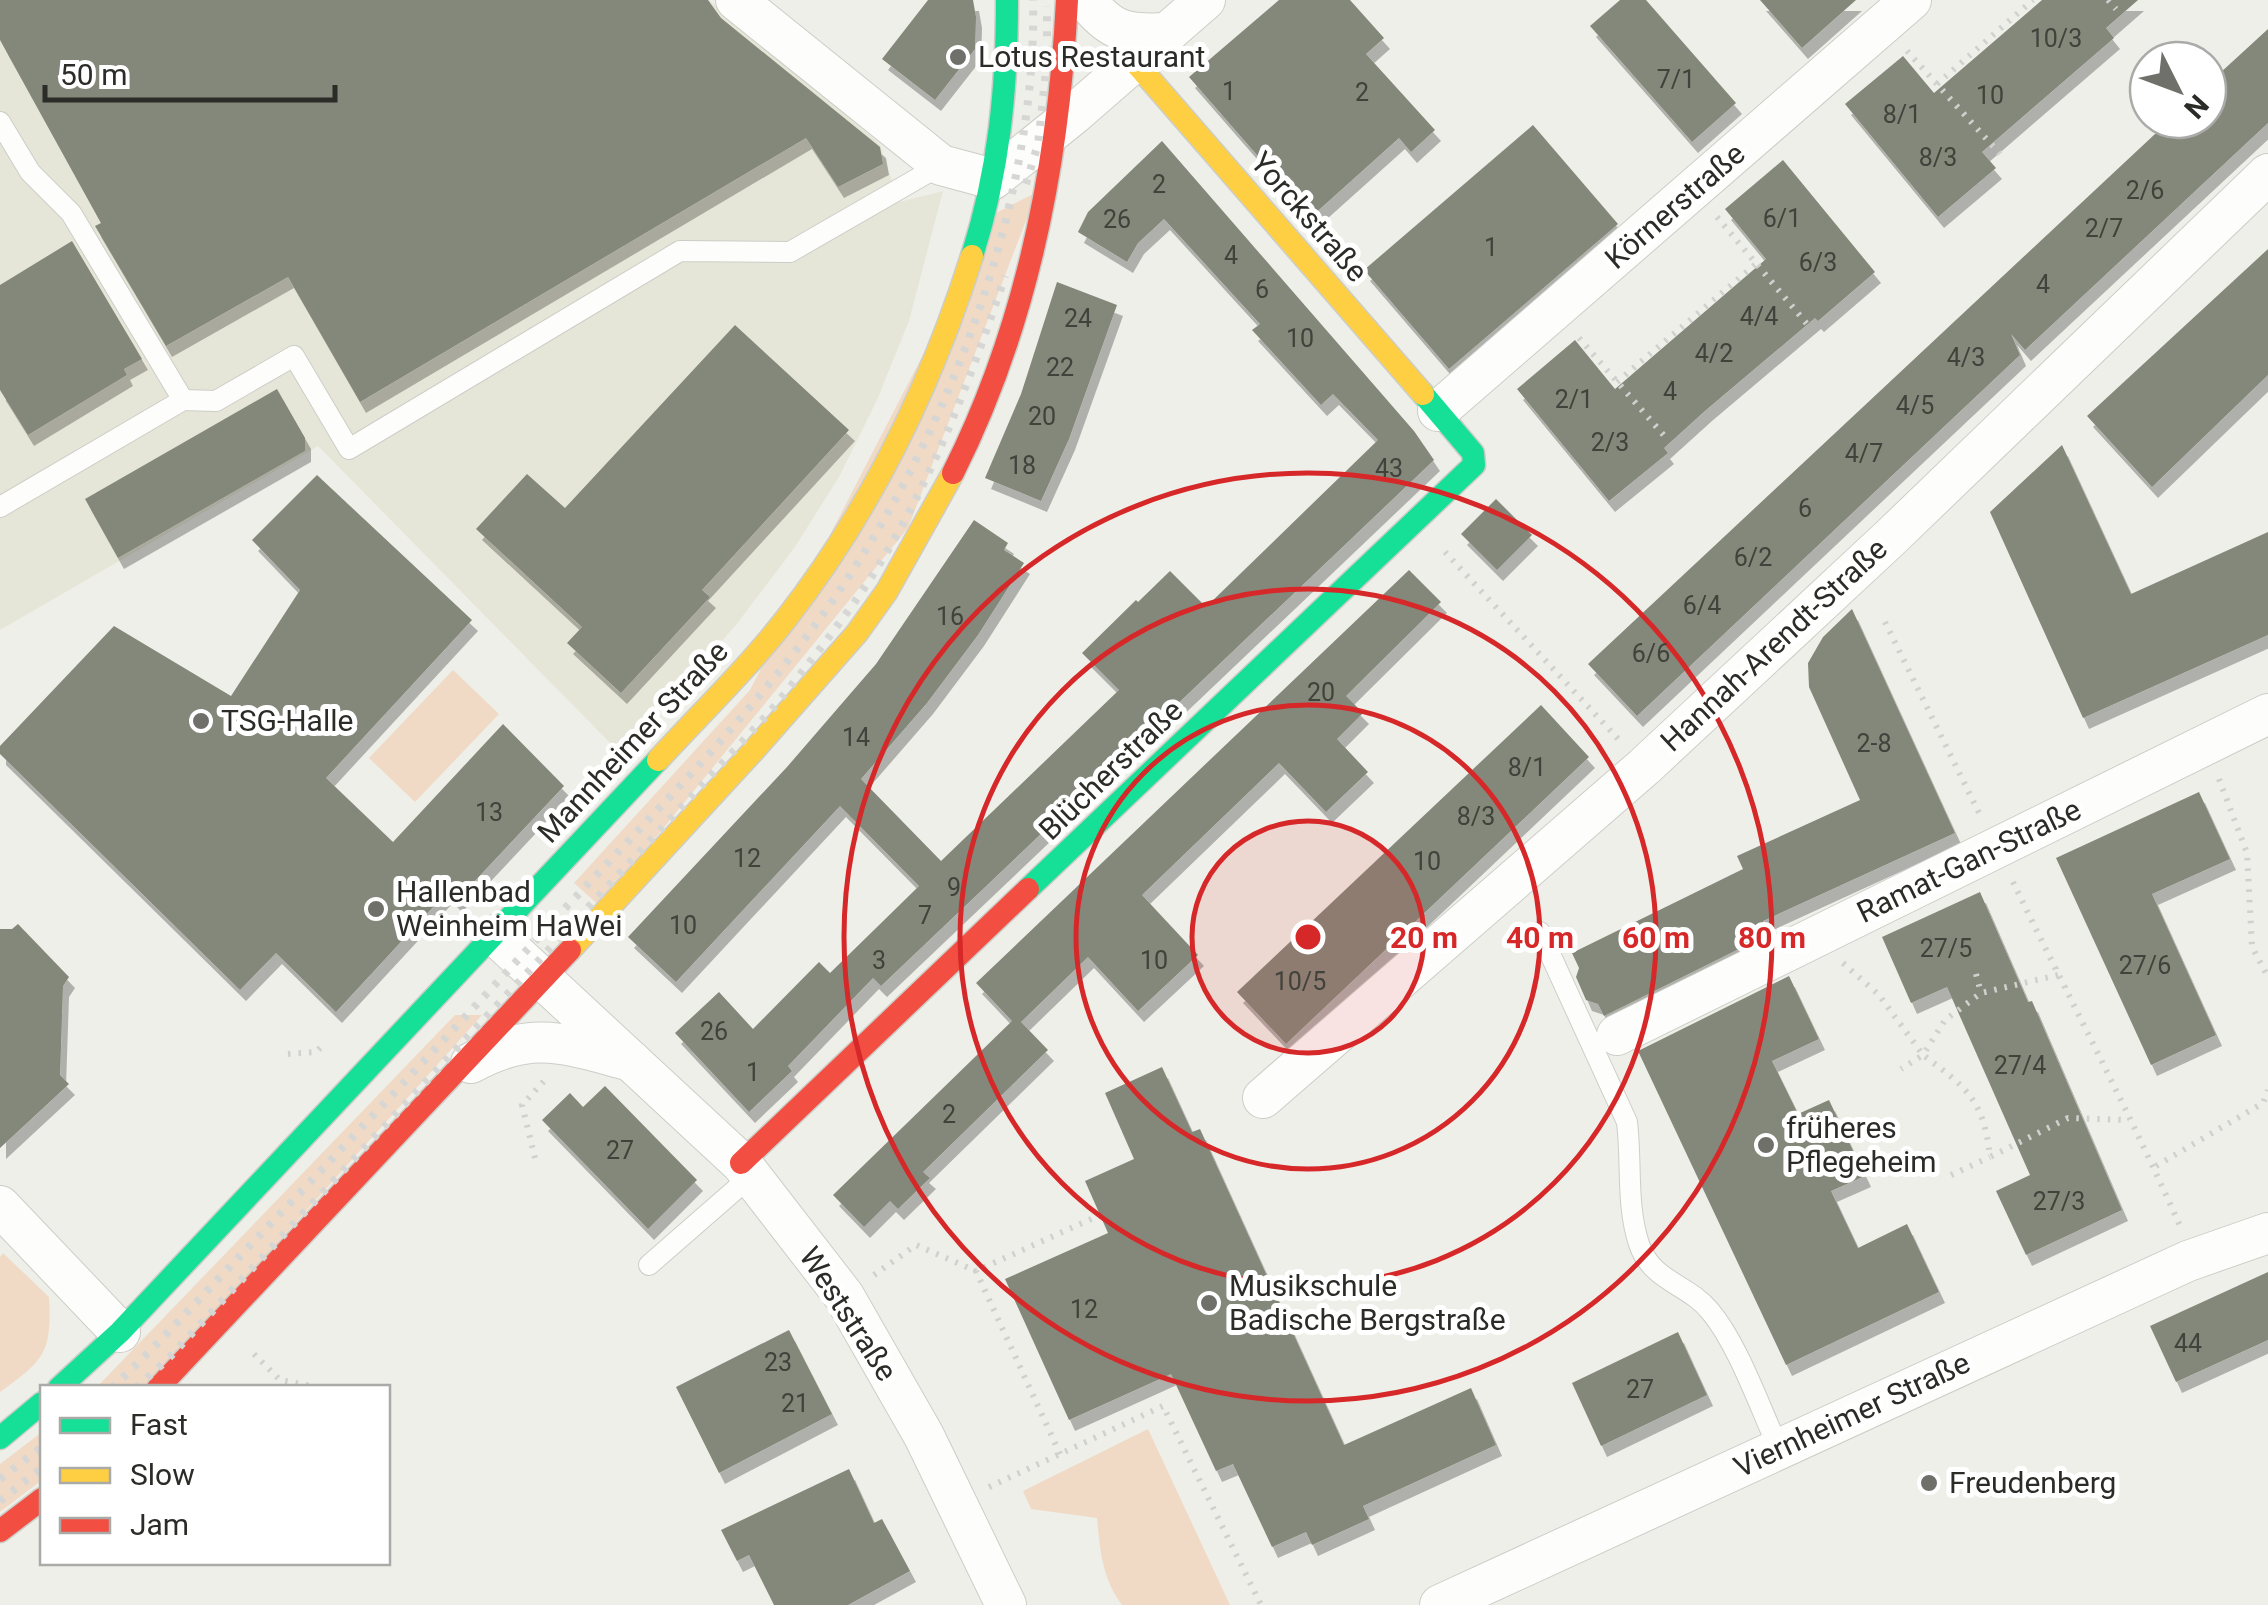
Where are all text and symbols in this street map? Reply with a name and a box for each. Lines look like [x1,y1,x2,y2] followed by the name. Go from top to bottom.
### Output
[2030,24,2082,53] house number: 10/3
[978,39,1205,74] place label: Lotus Restaurant
[45,40,335,102] scale bar
[2128,40,2228,140] north arrow
[947,46,969,68] marker: Lotus Restaurant
[60,57,127,92] text: 50 m
[1657,65,1695,94] house number: 7/1
[1222,77,1236,106] house number: 1
[1355,78,1369,107] house number: 2
[1976,81,2004,110] house number: 10
[2177,88,2215,125] text: N
[1883,100,1921,129] house number: 8/1
[1598,136,1752,276] street label: Körnerstraße
[1919,143,1957,172] house number: 8/3
[1244,145,1375,289] street label: Yorckstraße
[1152,170,1166,199] house number: 2
[2126,176,2164,205] house number: 2/6
[1763,204,1801,233] house number: 6/1
[1103,205,1131,234] house number: 26
[2085,214,2123,243] house number: 2/7
[1484,233,1498,262] house number: 1
[1224,241,1238,270] house number: 4
[1799,248,1837,277] house number: 6/3
[2036,270,2050,299] house number: 4
[1255,275,1269,304] house number: 6
[1740,302,1778,331] house number: 4/4
[1064,304,1092,333] house number: 24
[1286,324,1314,353] house number: 10
[1695,339,1733,368] house number: 4/2
[1947,343,1985,372] house number: 4/3
[1046,353,1074,382] house number: 22
[1663,377,1677,406] house number: 4
[1555,385,1593,414] house number: 2/1
[1896,391,1934,420] house number: 4/5
[1028,402,1056,431] house number: 20
[1591,428,1629,457] house number: 2/3
[1845,439,1883,468] house number: 4/7
[1008,451,1036,480] house number: 18
[1375,454,1403,483] house number: 43
[1798,494,1812,523] house number: 6
[1653,531,1894,758] street label: Hannah-Arendt-Straße
[1734,543,1772,572] house number: 6/2
[1683,591,1721,620] house number: 6/4
[936,602,964,631] house number: 16
[530,634,735,850] street label: Mannheimer Straße
[1632,639,1670,668] house number: 6/6
[1307,678,1335,707] house number: 20
[1032,693,1190,847] street label: Blücherstraße
[221,703,353,738] place label: TSG-Halle
[190,710,212,732] marker: TSG-Halle
[842,723,870,752] house number: 14
[1856,729,1892,758] house number: 2-8
[1508,753,1546,782] house number: 8/1
[1851,791,2086,930] street label: Ramat-Gan-Straße
[475,798,503,827] house number: 13
[1457,802,1495,831] house number: 8/3
[733,844,761,873] house number: 12
[1413,847,1441,876] house number: 10
[947,873,961,902] house number: 9
[396,874,623,943] place label: Hallenbad Weinheim HaWei
[365,898,387,920] marker: Hallenbad Weinheim HaWei
[918,901,932,930] house number: 7
[669,911,697,940] house number: 10
[1290,919,1326,955] centre of rings
[1390,920,1458,955] text: 20 m
[1506,920,1574,955] text: 40 m
[1622,920,1690,955] text: 60 m
[1738,920,1806,955] text: 80 m
[1920,934,1972,963] house number: 27/5
[872,946,886,975] house number: 3
[1140,946,1168,975] house number: 10
[2119,951,2171,980] house number: 27/6
[1274,967,1326,996] house number: 10/5
[700,1017,728,1046] house number: 26
[1994,1051,2046,1080] house number: 27/4
[746,1058,760,1087] house number: 1
[942,1100,956,1129] house number: 2
[1786,1110,1937,1179] place label: früheres Pflegeheim
[1755,1134,1777,1156] marker: früheres Pflegeheim
[606,1136,634,1165] house number: 27
[2033,1187,2085,1216] house number: 27/3
[792,1240,905,1387] street label: Weststraße
[1229,1268,1506,1337] place label: Musikschule Badische Bergstraße
[1198,1292,1220,1314] marker: Musikschule Badische Bergstraße
[1070,1295,1098,1324] house number: 12
[2174,1329,2202,1358] house number: 44
[1728,1345,1975,1484] street label: Viernheimer Straße
[764,1348,792,1377] house number: 23
[1626,1375,1654,1404] house number: 27
[40,1385,390,1565] legend
[781,1389,809,1418] house number: 21
[130,1407,188,1442] text: Fast
[130,1457,195,1492] text: Slow
[1949,1465,2116,1500] place label: Freudenberg
[1918,1472,1940,1494] marker: Freudenberg
[130,1507,189,1542] text: Jam

